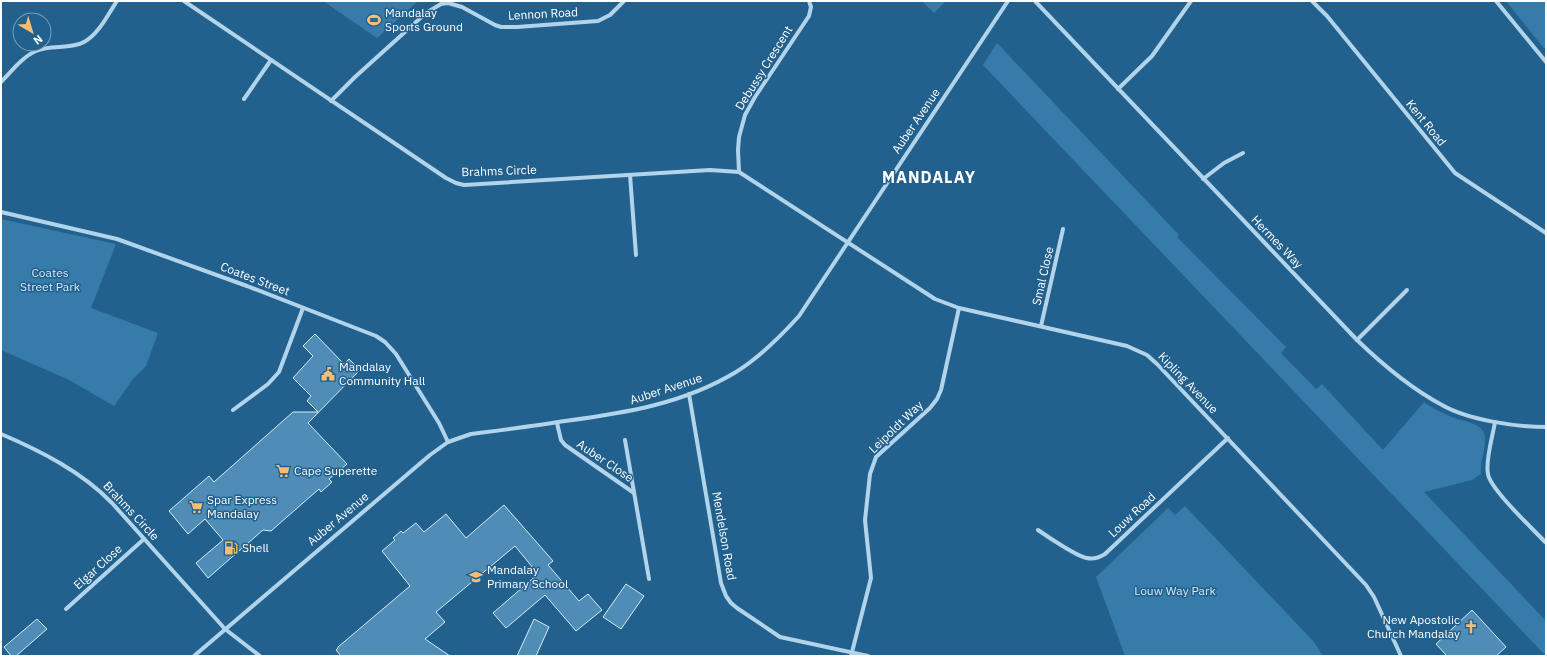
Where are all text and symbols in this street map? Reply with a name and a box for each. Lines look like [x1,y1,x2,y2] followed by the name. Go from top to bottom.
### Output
[508,4,578,23] street label: Lennon Road
[385,5,463,34] place label: Mandalay Sports Ground
[12,12,52,52] north arrow
[366,12,382,28] sports icon: Mandalay Sports Ground
[732,23,795,113] street label: Debussy Crescent
[31,32,46,48] text: N
[888,85,943,156] street label: Auber Avenue
[1403,96,1450,149] street label: Kent Road
[461,162,537,179] street label: Brahms Circle
[882,167,976,187] district label: MANDALAY
[1248,212,1306,271] street label: Hermes Way
[1028,245,1057,307] street label: Smal Close
[218,258,292,299] street label: Coates Street
[20,265,81,294] park label: Coates Street Park
[1155,349,1222,417] street label: Kipling Avenue
[339,359,425,388] place label: Mandalay Community Hall
[320,366,336,382] public building icon: Mandalay Community Hall
[628,370,704,407] street label: Auber Avenue
[866,397,926,456] street label: Leipoldt Way
[574,436,637,485] street label: Auber Close
[275,463,291,479] supermarket icon: Cape Superette
[294,463,378,478] place label: Cape Superette
[100,478,163,544] street label: Brahms Circle
[304,488,372,549] street label: Auber Avenue
[1105,489,1158,540] street label: Louw Road
[709,490,740,581] street label: Mendelson Road
[207,492,277,521] place label: Spar Express Mandalay
[188,499,204,515] supermarket icon: Spar Express Mandalay
[223,540,239,556] fuel station icon: Shell
[242,540,269,555] place label: Shell
[70,541,125,592] street label: Elgar Close
[487,562,568,591] place label: Mandalay Primary School
[468,569,484,585] school or university icon: Mandalay Primary School
[1134,583,1216,598] park label: Louw Way Park
[1367,612,1460,641] place label: New Apostolic Church Mandalay
[1463,619,1479,635] church icon: New Apostolic Church Mandalay

